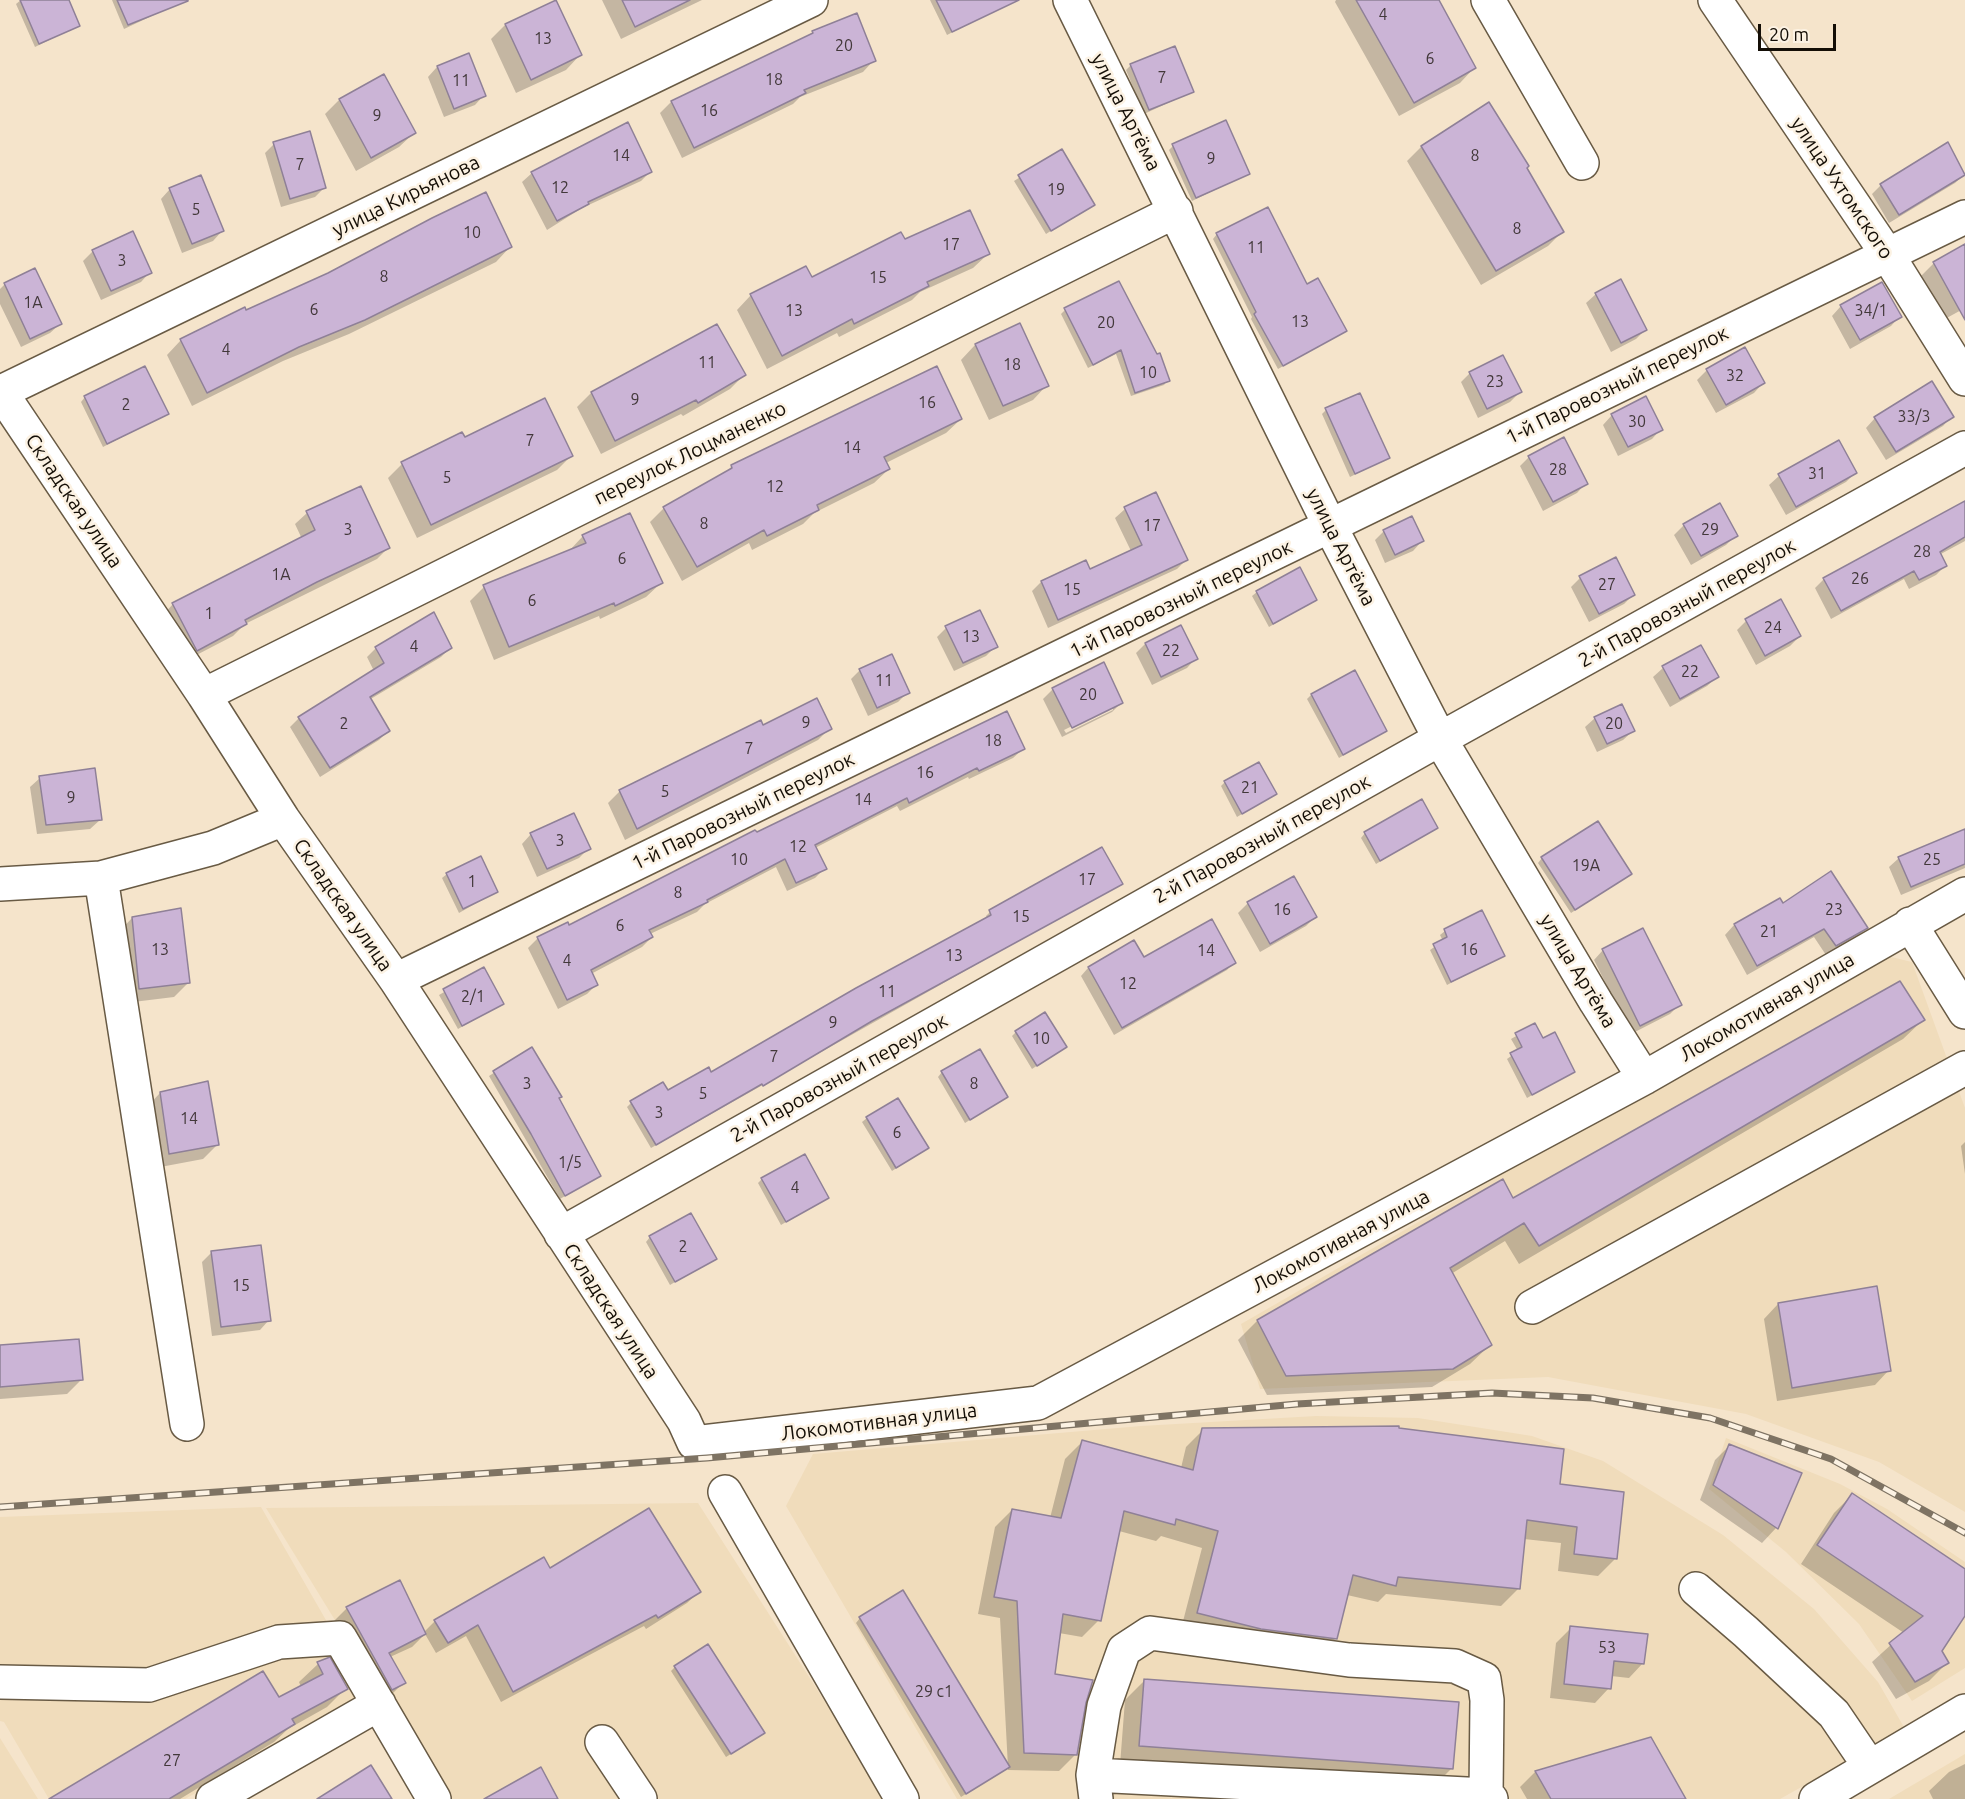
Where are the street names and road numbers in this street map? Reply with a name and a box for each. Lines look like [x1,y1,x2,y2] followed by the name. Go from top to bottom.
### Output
[1086,49,1166,175] street label: улица Артёма
[1785,112,1899,264] street label: улица Ухтомского
[328,150,484,242] street label: улица Кирьянова
[1502,321,1732,449] street label: 1-й Паровозный переулок
[590,396,790,510] street label: переулок Лоцманенко
[20,429,128,573] street label: Складская улица
[1301,484,1381,610] street label: улица Артёма
[1574,533,1800,673] street label: 2-й Паровозный переулок
[1066,535,1296,663] street label: 1-й Паровозный переулок
[628,747,858,875] street label: 1-й Паровозный переулок
[1149,769,1375,909] street label: 2-й Паровозный переулок
[288,834,398,976] street label: Складская улица
[1535,910,1621,1032] street label: улица Артёма
[1676,947,1858,1067] street label: Локомотивная улица
[726,1008,952,1148] street label: 2-й Паровозный переулок
[1248,1184,1434,1298] street label: Локомотивная улица
[558,1239,664,1383] street label: Складская улица
[780,1398,978,1446] street label: Локомотивная улица

